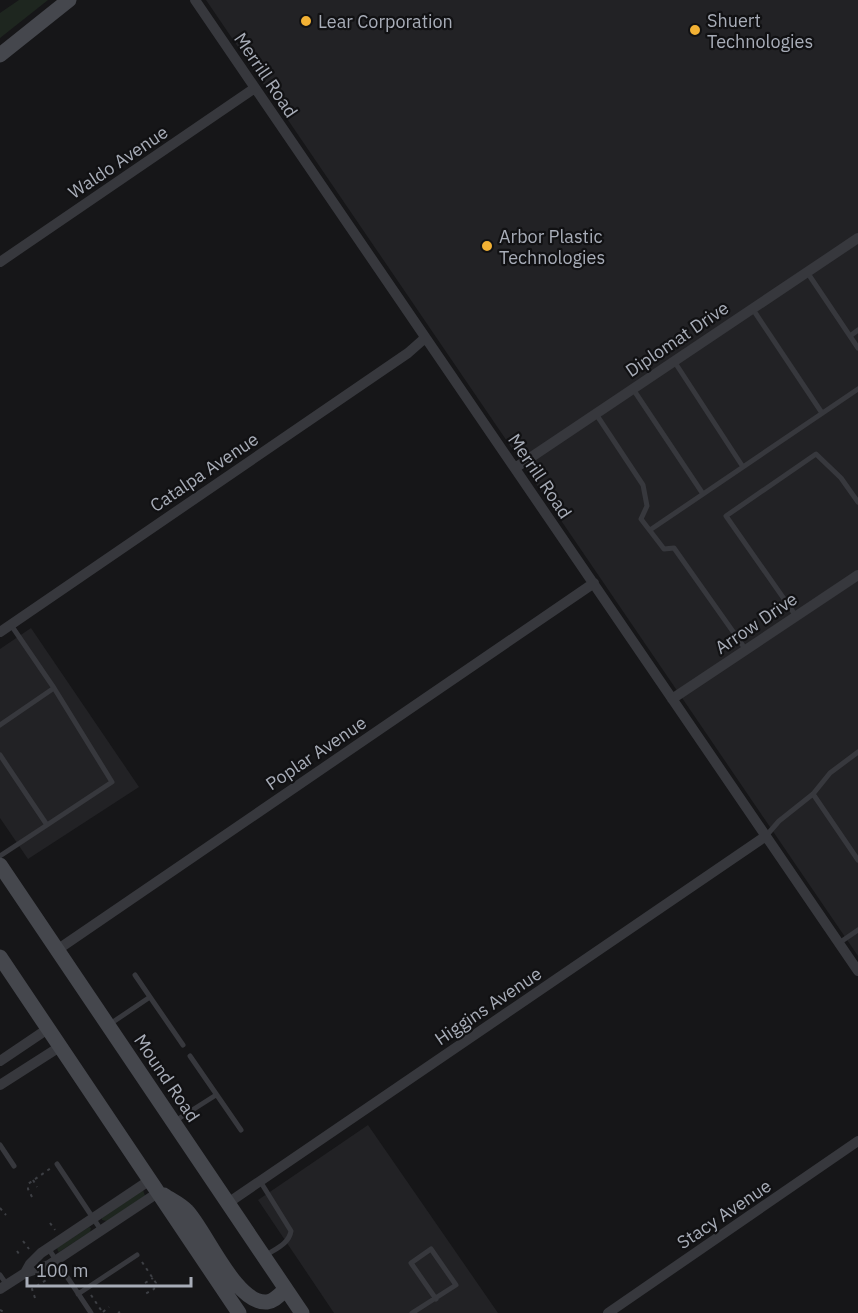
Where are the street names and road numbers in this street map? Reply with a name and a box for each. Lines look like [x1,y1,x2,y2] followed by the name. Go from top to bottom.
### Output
[229,28,303,122] street label: Merrill Road
[64,120,172,204] street label: Waldo Avenue
[621,296,733,382] street label: Diplomat Drive
[145,427,263,517] street label: Catalpa Avenue
[503,429,577,523] street label: Merrill Road
[710,587,802,659] street label: Arrow Drive
[261,711,371,795] street label: Poplar Avenue
[430,962,546,1050] street label: Higgins Avenue
[129,1030,205,1126] street label: Mound Road
[672,1174,776,1254] street label: Stacy Avenue

